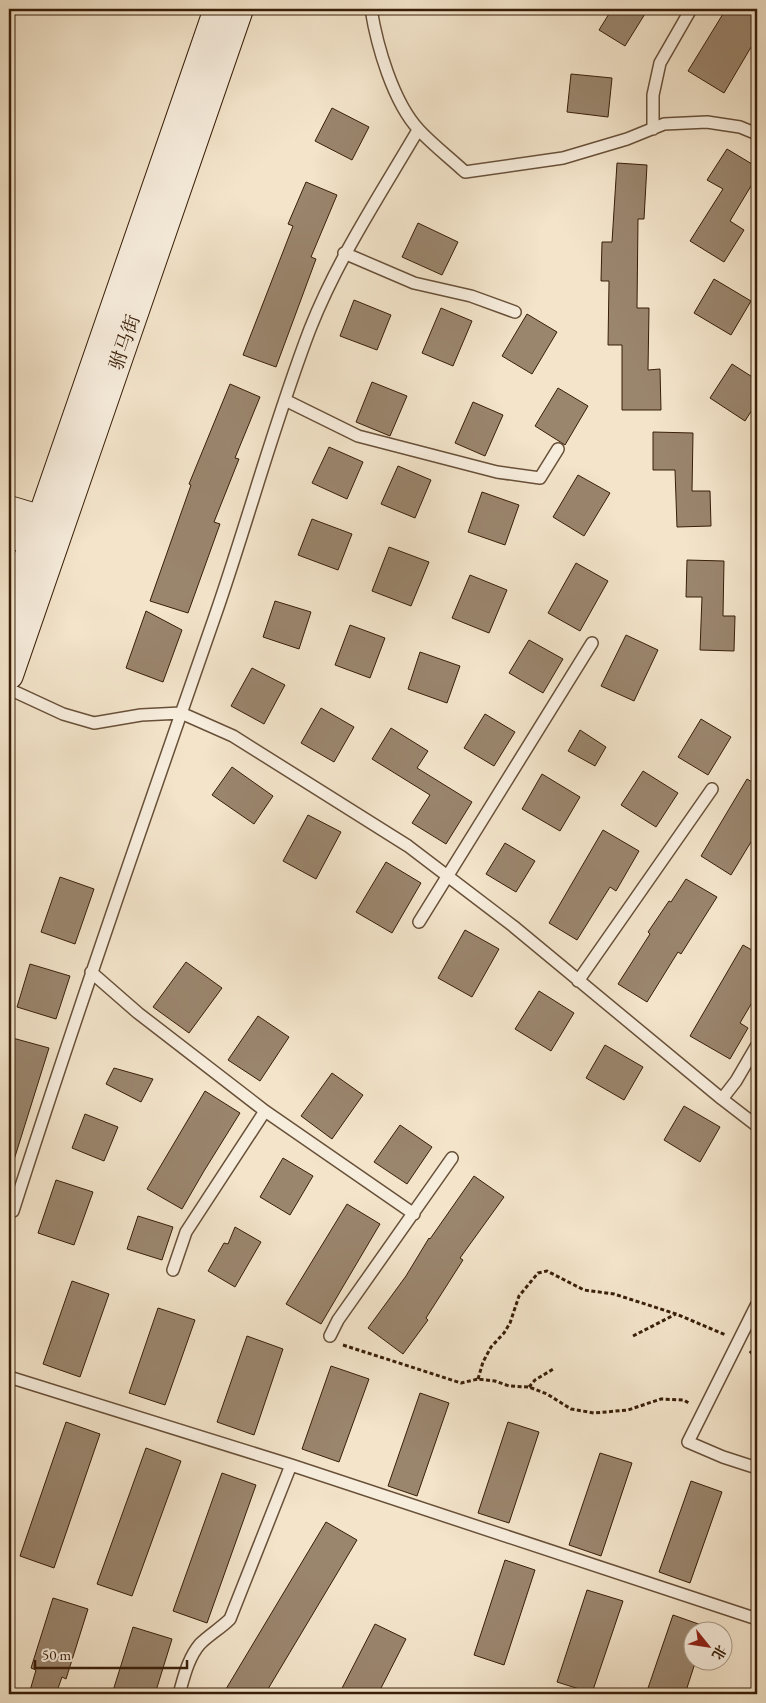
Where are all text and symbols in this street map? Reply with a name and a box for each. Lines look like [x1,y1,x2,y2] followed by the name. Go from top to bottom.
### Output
[103,311,146,373] street label: 驸马街
[684,1620,734,1670] north arrow
[35,1638,188,1670] scale bar
[708,1642,731,1663] text: 北
[42,1645,71,1664] text: 50 m

